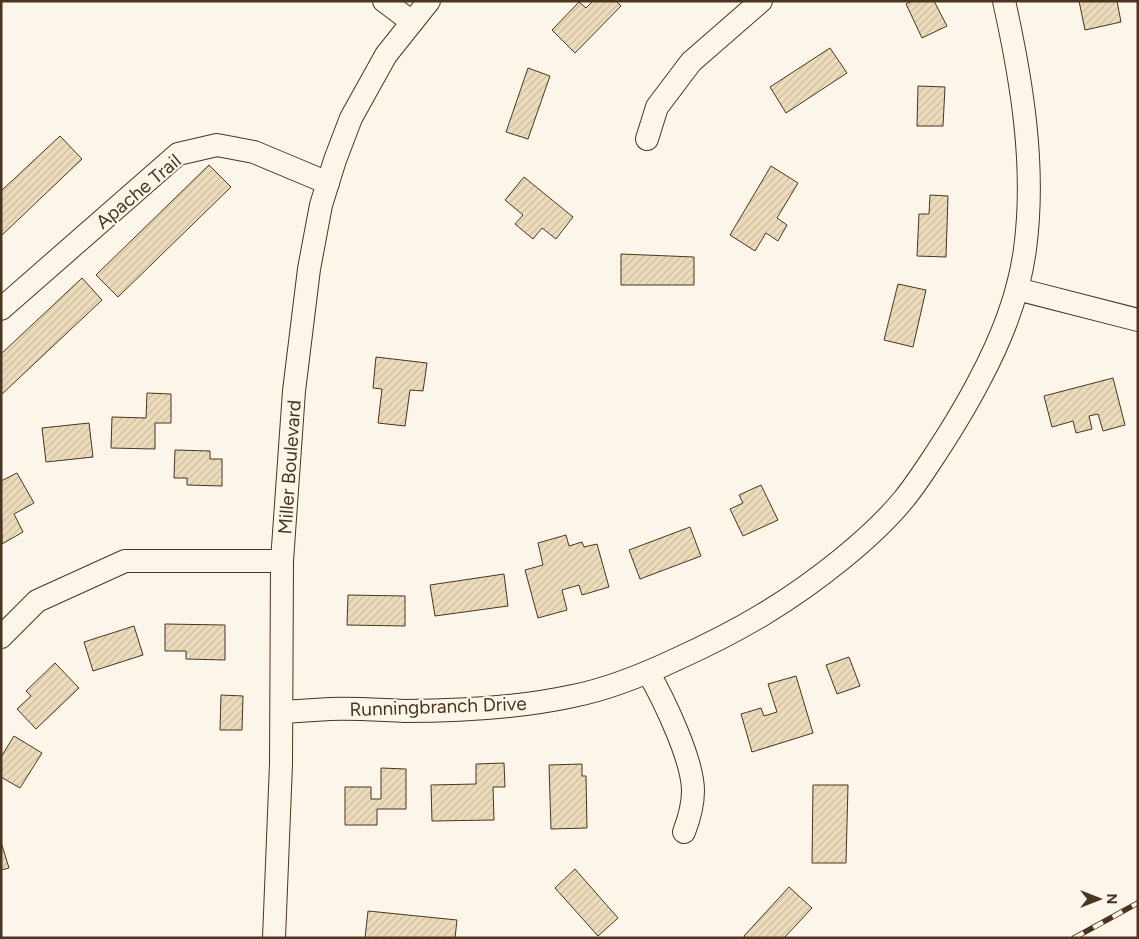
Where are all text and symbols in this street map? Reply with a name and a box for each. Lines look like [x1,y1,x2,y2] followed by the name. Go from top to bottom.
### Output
[91,149,186,234] street label: Apache Trail
[273,399,306,535] street label: Miller Boulevard
[349,692,527,721] street label: Runningbranch Drive
[1074,874,1124,924] north arrow
[1103,894,1120,904] text: N

